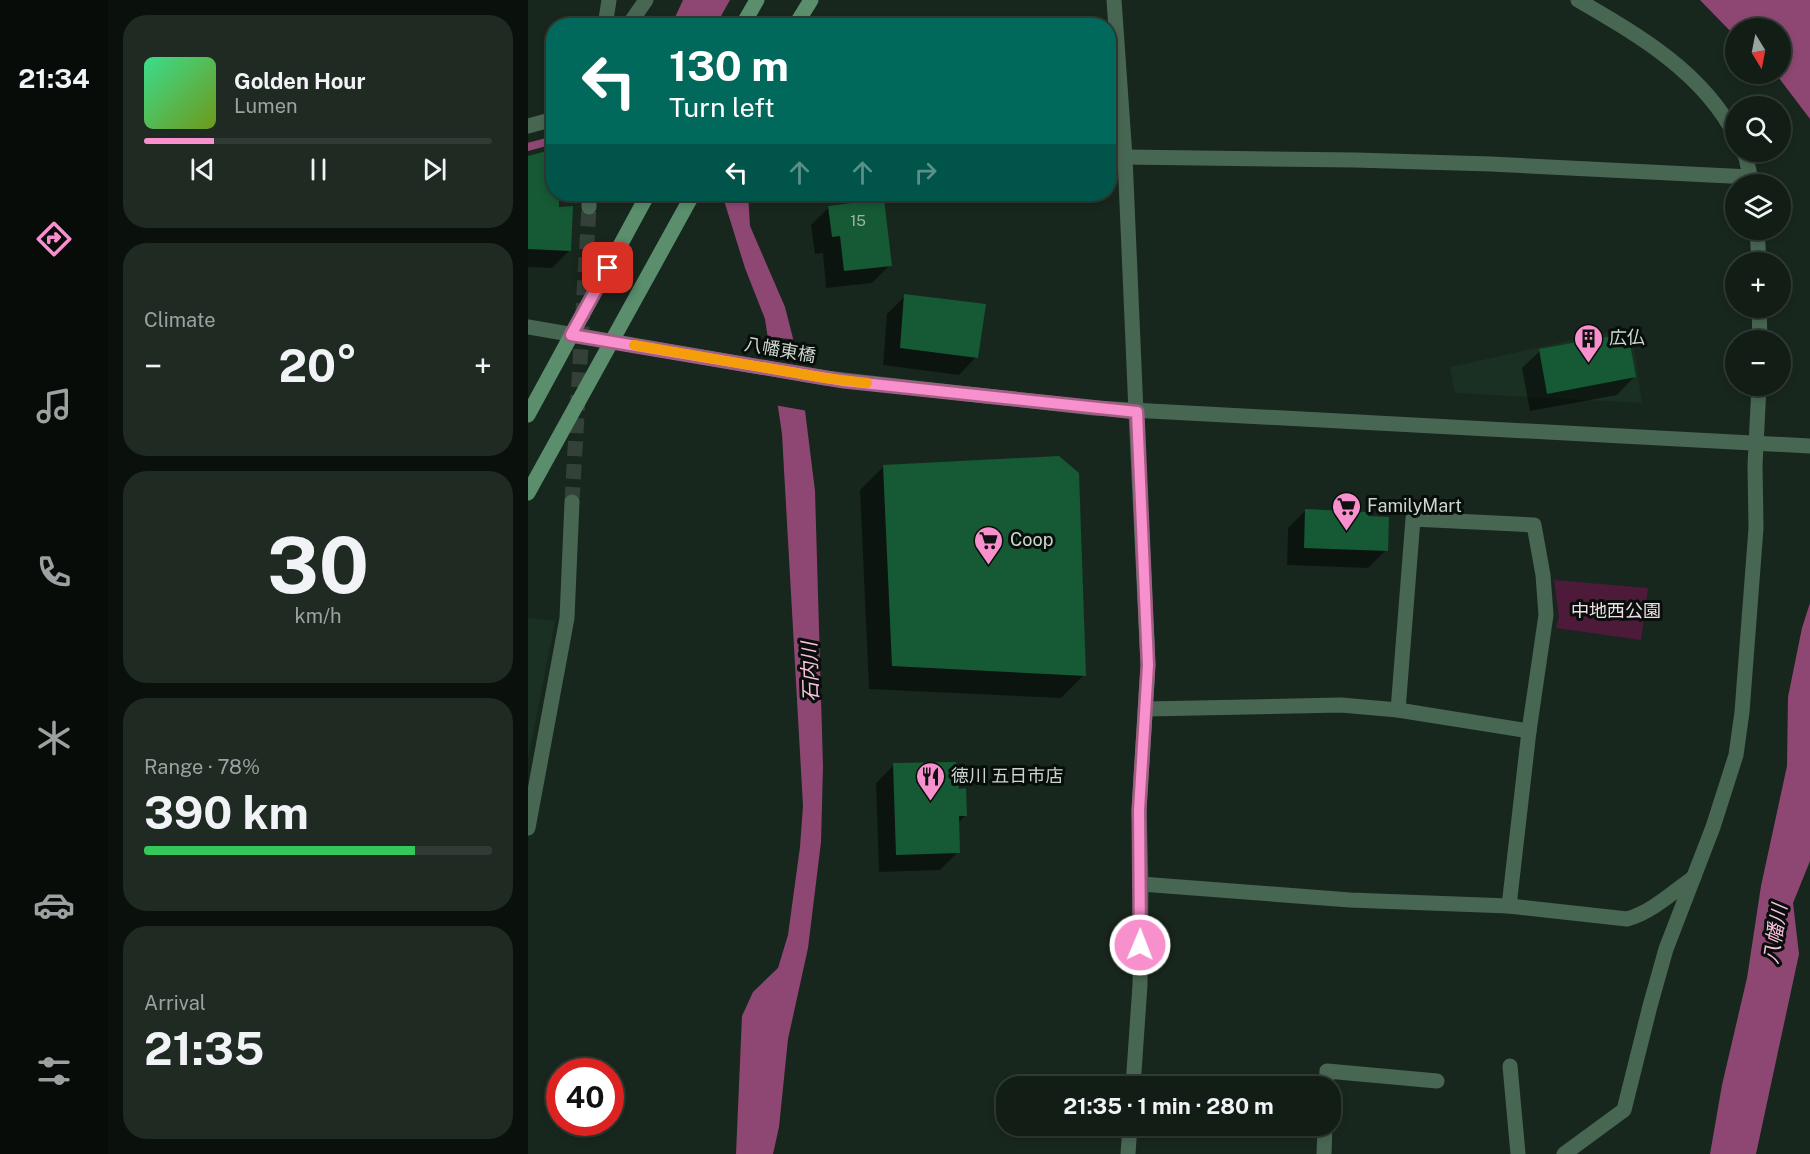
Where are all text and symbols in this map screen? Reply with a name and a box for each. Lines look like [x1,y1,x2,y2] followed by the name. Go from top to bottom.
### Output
[1725,18,1791,84] north arrow
[1725,18,1791,396] map controls
[669,41,789,90] text: 130 m
[570,42,648,120] icon: left
[18,62,90,94] text: 21:34
[234,68,365,94] text: Golden Hour
[669,91,775,123] text: Turn left
[234,94,298,118] text: Lumen
[1725,96,1791,162] button: search
[186,153,219,186] icon: previous
[302,153,335,186] icon: pause
[418,153,451,186] icon: next
[720,156,753,189] icon: left
[783,156,816,189] icon: ahead
[846,156,879,189] icon: ahead
[909,156,942,189] icon: right
[1725,174,1791,240] button: layers
[850,212,866,229] house number: 15
[33,218,75,260] icon: directions
[582,242,633,293] pin
[591,251,624,284] icon: arrive
[1725,252,1791,318] button: +
[144,308,216,332] text: Climate
[1572,322,1604,364] building icon: 広仏
[1609,327,1645,348] place label: 広仏
[1725,330,1791,396] button: −
[743,333,817,366] street label: 八幡東橋
[279,339,357,392] text: 20°
[144,347,162,385] text: −
[474,347,492,385] text: +
[33,385,75,427] icon: music
[1330,490,1362,532] supermarket icon: FamilyMart
[1367,495,1462,516] place label: FamilyMart
[267,519,369,611] text: 30
[973,524,1005,566] supermarket icon: Coop
[1010,529,1053,550] place label: Coop
[33,551,75,593] icon: phone
[1571,600,1661,621] park label: 中地西公園
[294,604,342,628] text: km/h
[797,640,823,702] water label: 石内川
[33,717,75,759] icon: climate
[144,755,260,779] text: Range · 78%
[914,760,946,802] restaurant icon: 徳川 五日市店
[951,765,1063,786] place label: 徳川 五日市店
[144,786,309,839] text: 390 km
[33,884,75,926] icon: car
[1758,901,1792,966] water label: 八幡川
[1108,913,1172,977] position arrow
[144,991,206,1015] text: Arrival
[144,1022,264,1075] text: 21:35
[33,1050,75,1092] icon: filters
[546,1058,624,1136] speed limit sign: 40
[1063,1093,1274,1119] text: 21:35 · 1 min · 280 m

